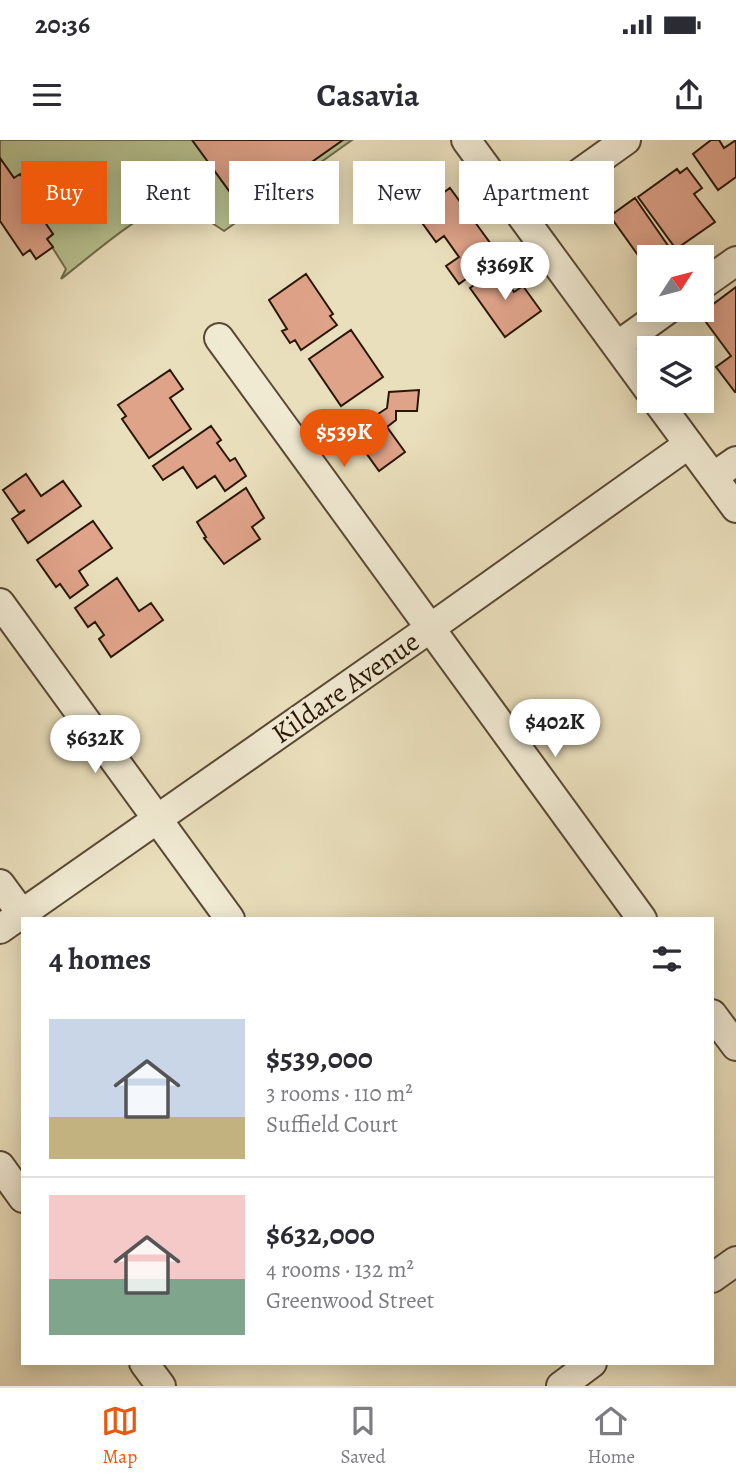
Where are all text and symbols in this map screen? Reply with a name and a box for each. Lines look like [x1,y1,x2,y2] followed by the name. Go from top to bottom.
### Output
[35,7,90,42] text: 20:36
[317,73,419,117] text: Casavia
[28,76,66,114] icon: menu
[670,76,708,114] icon: share
[21,161,107,224] chip: Buy
[121,161,215,224] chip: Rent
[229,161,339,224] chip: Filters
[353,161,445,224] chip: New
[459,161,614,224] chip: Apartment
[456,242,554,302] pin: $369K
[637,245,714,322] north arrow
[637,245,714,413] map controls
[476,249,534,280] text: $369K
[637,336,714,413] button: layers
[295,410,393,469] pin: $539K
[316,416,372,447] text: $539K
[264,623,427,753] street label: Kildare Avenue
[506,700,604,759] pin: $402K
[525,706,585,737] text: $402K
[46,716,144,775] pin: $632K
[66,722,124,753] text: $632K
[49,939,151,979] text: 4 homes
[648,940,686,978] icon: filters
[266,1038,373,1078] text: $539,000
[105,1047,189,1131] icon: home
[266,1078,413,1109] text: 3 rooms · 110 m²
[266,1109,398,1140] text: Suffield Court
[266,1214,375,1254] text: $632,000
[105,1223,189,1307] icon: home
[266,1254,414,1285] text: 4 rooms · 132 m²
[266,1285,434,1316] text: Greenwood Street
[101,1402,139,1470] tab: Map
[341,1402,386,1470] tab: Saved
[587,1402,635,1470] tab: Home

